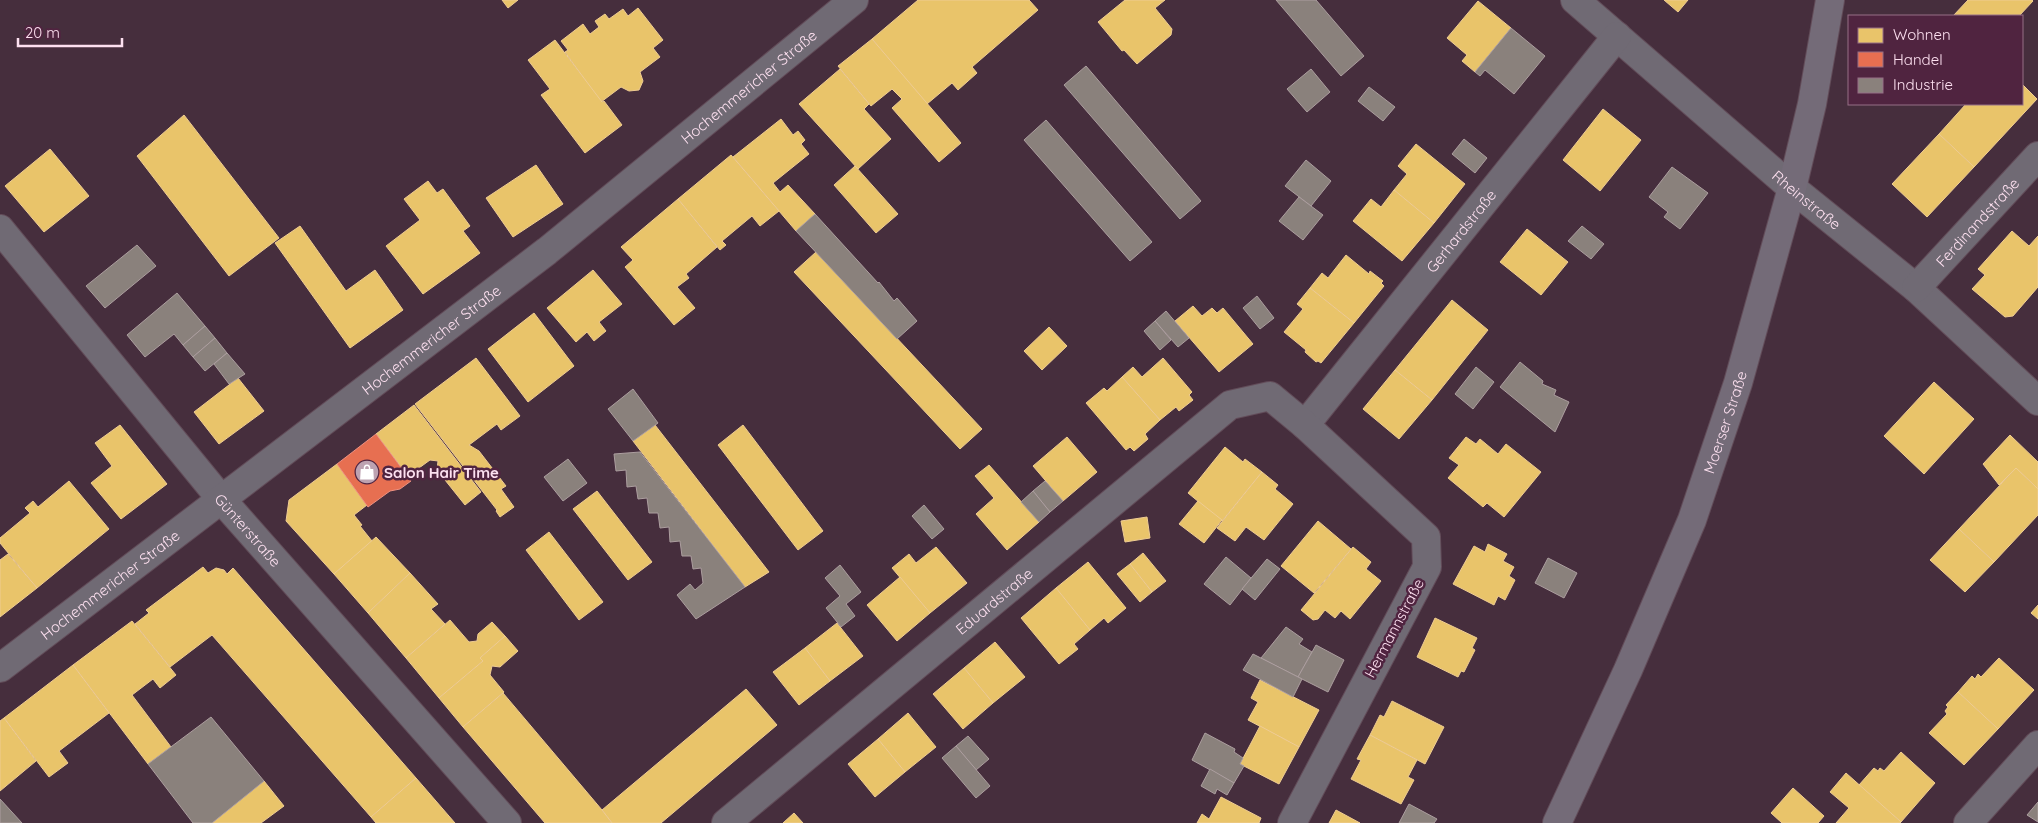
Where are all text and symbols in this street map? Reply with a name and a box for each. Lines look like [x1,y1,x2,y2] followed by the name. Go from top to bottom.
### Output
[18,15,121,47] scale bar
[1848,15,2023,105] legend
[25,23,60,42] text: 20 m
[677,25,820,147] street label: Hochemmericher Straße
[1893,25,1951,44] text: Wohnen
[1893,50,1943,69] text: Handel
[1893,75,1953,94] text: Industrie
[1769,166,1845,233] street label: Rheinstraße
[1931,173,2023,270] street label: Ferdinandstraße
[1422,185,1500,276] street label: Gerhardstraße
[358,280,504,399] street label: Hochemmericher Straße
[1699,369,1750,476] street label: Moerser Straße
[354,459,380,485] shop icon: Salon Hair Time
[384,463,499,482] place label: Salon Hair Time
[211,489,286,570] street label: Günterstraße
[36,525,183,643] street label: Hochemmericher Straße
[951,563,1036,638] street label: Eduardstraße
[1360,575,1428,681] street label: Hermannstraße

